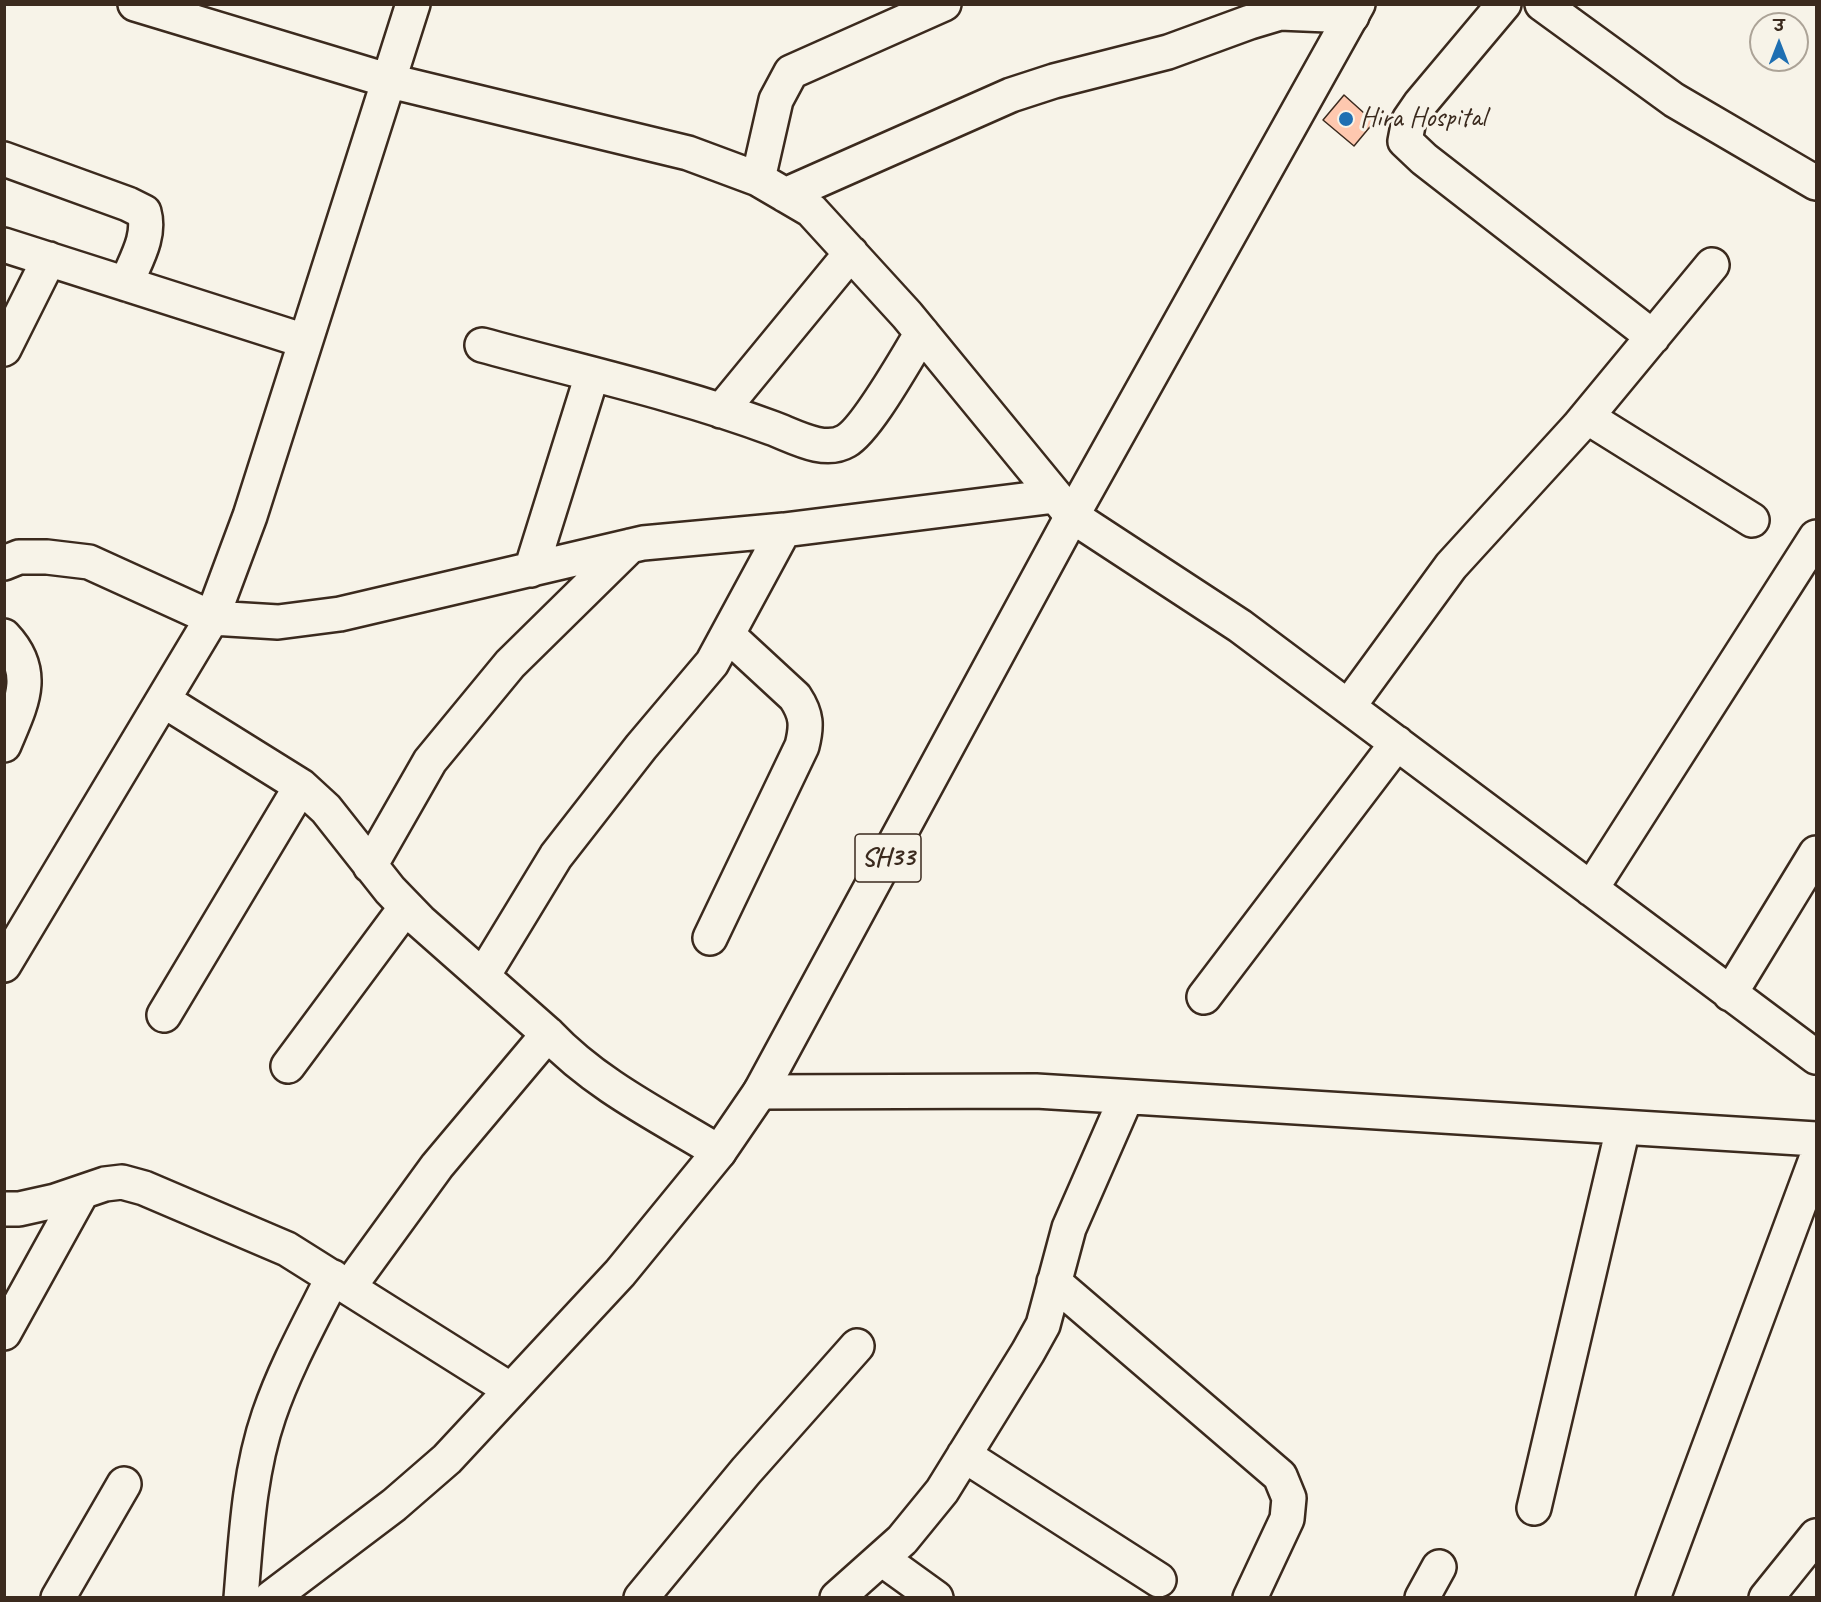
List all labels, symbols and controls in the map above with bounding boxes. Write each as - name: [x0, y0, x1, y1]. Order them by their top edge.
- north arrow: [1749, 12, 1809, 72]
- text: उ: [1774, 16, 1784, 36]
- place label: Hira Hospital: [1360, 102, 1486, 136]
- marker: Hira Hospital: [1337, 110, 1355, 128]
- road number: SH33: [855, 834, 921, 882]

